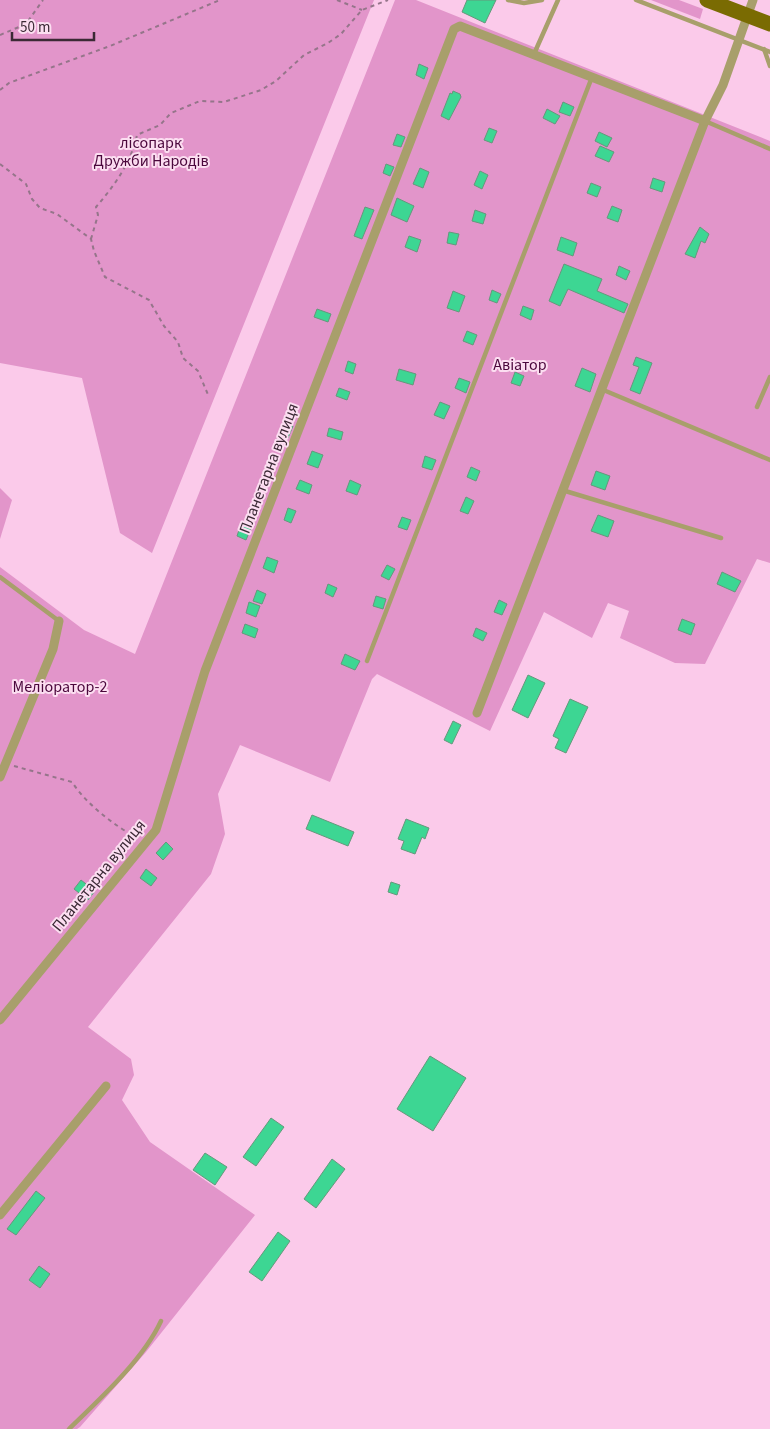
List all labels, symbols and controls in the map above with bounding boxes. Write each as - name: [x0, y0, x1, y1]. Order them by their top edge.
- scale bar: [12, 10, 95, 42]
- text: 50 m: [20, 17, 50, 38]
- park label: лісопарк Дружби Народів: [93, 132, 209, 172]
- park label: Авіатор: [493, 354, 547, 376]
- street label: Планетарна вулиця: [234, 400, 304, 537]
- park label: Меліоратор-2: [13, 676, 107, 698]
- street label: Планетарна вулиця: [47, 815, 151, 936]

